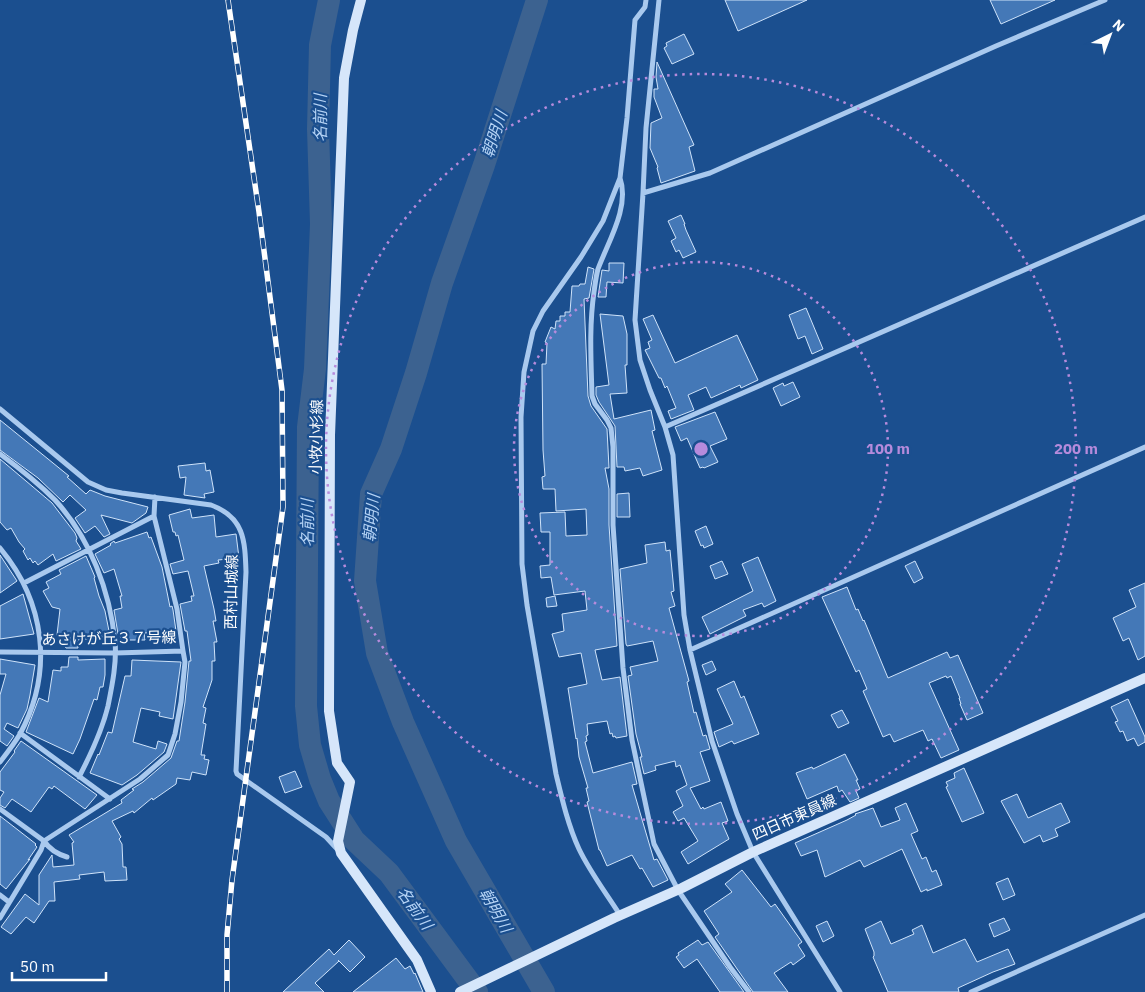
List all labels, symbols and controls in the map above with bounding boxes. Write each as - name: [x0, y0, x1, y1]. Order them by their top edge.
- north arrow: [1085, 10, 1135, 60]
- text: N: [1109, 15, 1128, 35]
- water label: 名前川: [310, 92, 330, 142]
- water label: 朝明川: [477, 106, 512, 160]
- street label: 小牧小杉線: [306, 399, 326, 475]
- text: 100 m: [866, 439, 910, 458]
- text: 200 m: [1054, 439, 1098, 458]
- centre of rings: [692, 440, 710, 458]
- water label: 朝明川: [359, 491, 384, 543]
- water label: 名前川: [297, 497, 317, 547]
- street label: 西村山城線: [221, 554, 241, 630]
- street label: あさけが丘３７号線: [41, 627, 177, 649]
- street label: 四日市東員線: [749, 790, 839, 844]
- water label: 名前川: [393, 883, 438, 935]
- water label: 朝明川: [475, 884, 518, 938]
- scale bar: [12, 950, 106, 982]
- text: 50 m: [20, 957, 55, 976]

